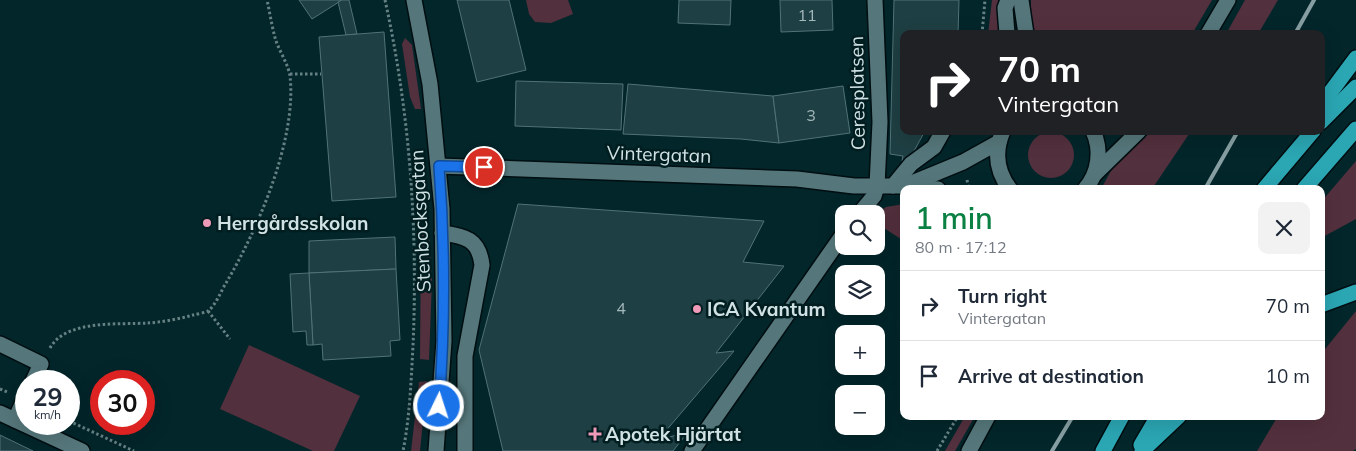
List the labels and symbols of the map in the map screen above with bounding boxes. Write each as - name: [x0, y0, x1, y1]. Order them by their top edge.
- house number: 11: [797, 5, 817, 25]
- street label: Ceresplatsen: [844, 36, 870, 150]
- house number: 3: [806, 105, 816, 125]
- street label: Vintergatan: [606, 140, 712, 168]
- pin: [463, 146, 505, 188]
- street label: Stenbocksgatan: [404, 149, 436, 293]
- place label: Herrgårdsskolan: [217, 211, 368, 235]
- marker: Herrgårdsskolan: [201, 217, 213, 229]
- place label: ICA Kvantum: [707, 297, 826, 321]
- house number: 4: [616, 298, 626, 318]
- marker: ICA Kvantum: [691, 303, 703, 315]
- speed limit sign: 30: [90, 370, 155, 435]
- position arrow: [412, 379, 464, 431]
- place label: Apotek Hjärtat: [605, 422, 741, 446]
- marker: Apotek Hjärtat: [589, 428, 601, 440]

